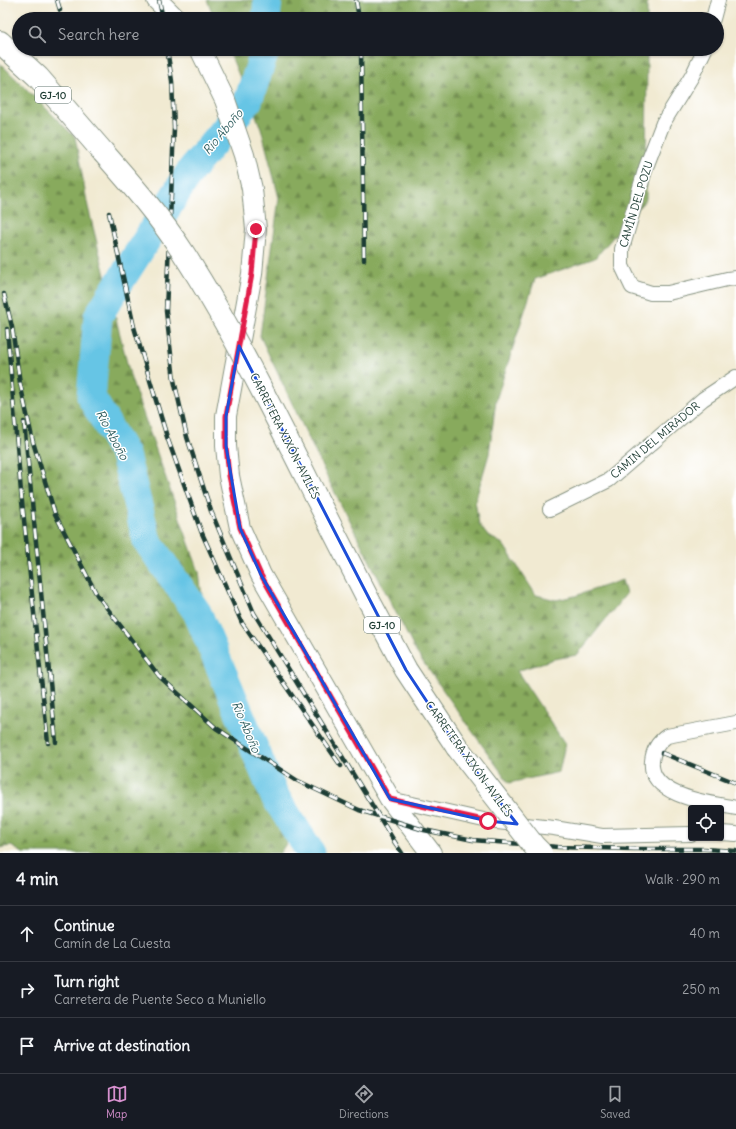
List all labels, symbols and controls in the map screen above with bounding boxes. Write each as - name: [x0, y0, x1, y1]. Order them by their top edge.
- search box: [12, 12, 724, 56]
- icon: search: [26, 23, 48, 45]
- text: Search here: [58, 25, 139, 44]
- road number: GJ-10: [35, 87, 71, 103]
- water label: Rio Aboño: [199, 105, 247, 157]
- street label: CAMÍN DEL POZU: [615, 159, 656, 249]
- route end: [247, 220, 265, 238]
- street label: CARRETERA XIXÓN-AVILÉS: [247, 370, 324, 501]
- street label: CAMIN DEL MIRADOR: [608, 399, 702, 481]
- water label: Rio Aboño: [93, 407, 132, 464]
- road number: GJ-10: [364, 617, 400, 633]
- street label: CARRETERA XIXÓN-AVILÉS: [422, 698, 517, 820]
- water label: Rio Aboño: [229, 699, 265, 756]
- map controls: [688, 805, 724, 841]
- button: locate: [688, 805, 724, 841]
- route start: [479, 812, 497, 830]
- text: 4 min: [16, 868, 58, 890]
- text: Walk · 290 m: [645, 871, 720, 888]
- text: Continue: [54, 916, 115, 935]
- icon: ahead: [16, 923, 38, 945]
- text: 40 m: [689, 925, 720, 942]
- text: Camín de La Cuesta: [54, 935, 171, 952]
- text: Turn right: [54, 972, 119, 991]
- icon: right: [16, 979, 38, 1001]
- text: 250 m: [682, 981, 720, 998]
- text: Carretera de Puente Seco a Muniello: [54, 991, 266, 1008]
- icon: arrive: [16, 1035, 38, 1057]
- text: Arrive at destination: [54, 1036, 190, 1055]
- tab: Map: [106, 1083, 128, 1121]
- tab: Directions: [339, 1083, 389, 1121]
- tab: Saved: [600, 1083, 630, 1121]

